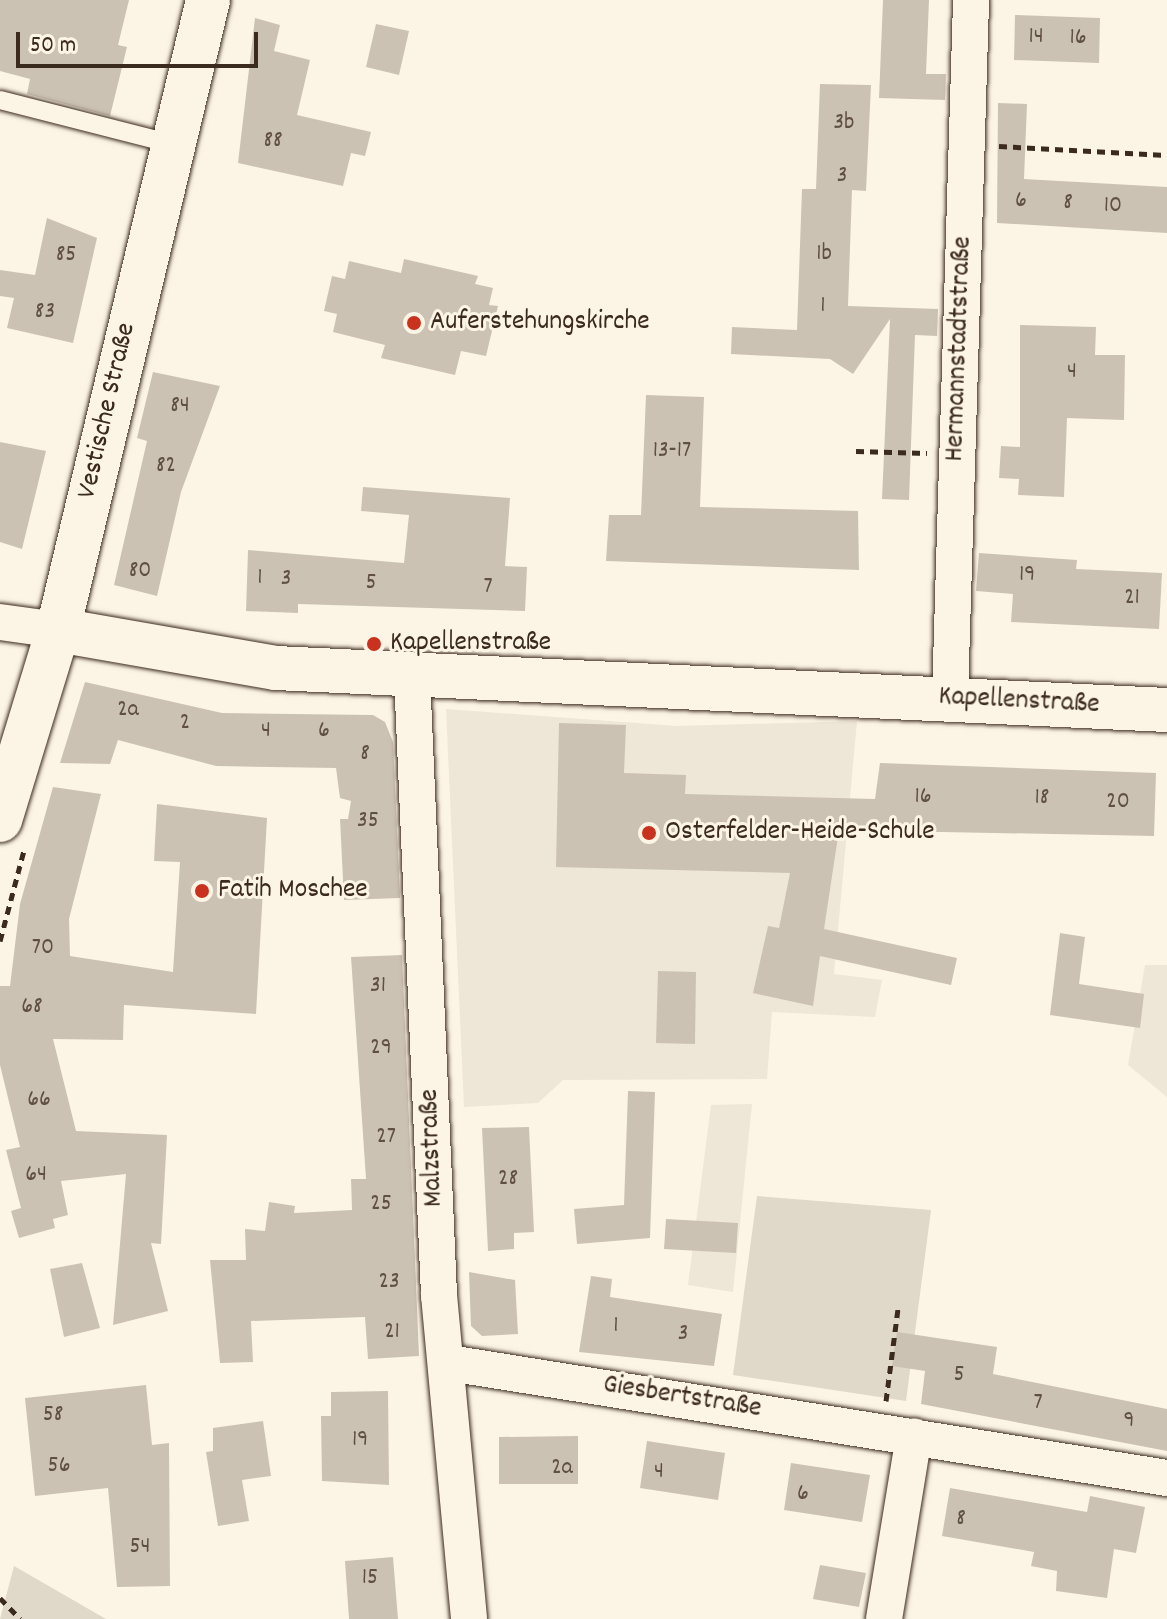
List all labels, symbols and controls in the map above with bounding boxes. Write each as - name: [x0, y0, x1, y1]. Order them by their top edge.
- scale bar: [20, 16, 262, 66]
- house number: 14: [1028, 24, 1044, 52]
- house number: 16: [1069, 25, 1087, 53]
- text: 50 m: [30, 29, 76, 63]
- house number: 3b: [833, 110, 855, 138]
- house number: 88: [263, 128, 283, 156]
- house number: 3: [837, 163, 847, 191]
- house number: 6: [1015, 188, 1027, 216]
- house number: 8: [1063, 190, 1073, 218]
- house number: 10: [1104, 193, 1122, 221]
- street label: Hermannstadtstraße: [939, 236, 981, 462]
- house number: 1b: [816, 241, 832, 269]
- house number: 85: [56, 242, 76, 270]
- house number: 1: [820, 293, 826, 321]
- house number: 83: [35, 299, 55, 327]
- place label: Auferstehungskirche: [430, 306, 650, 340]
- marker: Auferstehungskirche: [405, 314, 423, 332]
- street label: Vestische Straße: [71, 320, 145, 502]
- house number: 4: [1067, 359, 1077, 387]
- house number: 84: [170, 393, 190, 421]
- house number: 13-17: [653, 438, 691, 466]
- house number: 82: [156, 453, 176, 481]
- house number: 80: [129, 558, 151, 586]
- house number: 19: [1019, 562, 1035, 590]
- house number: 1: [257, 565, 263, 593]
- house number: 3: [281, 566, 291, 594]
- house number: 5: [365, 570, 377, 598]
- house number: 7: [483, 574, 493, 602]
- house number: 21: [1124, 585, 1140, 613]
- place label: Kapellenstraße: [390, 627, 551, 661]
- marker: Kapellenstraße: [365, 635, 383, 653]
- street label: Kapellenstraße: [938, 681, 1100, 723]
- house number: 2a: [117, 697, 139, 725]
- house number: 2: [180, 710, 190, 738]
- house number: 4: [261, 718, 271, 746]
- house number: 6: [318, 718, 330, 746]
- house number: 8: [360, 741, 370, 769]
- house number: 16: [914, 784, 932, 812]
- house number: 18: [1035, 785, 1049, 813]
- house number: 20: [1106, 789, 1130, 817]
- house number: 35: [357, 808, 379, 836]
- place label: Osterfelder-Heide-Schule: [665, 816, 934, 850]
- marker: Osterfelder-Heide-Schule: [640, 824, 658, 842]
- place label: Fatih Moschee: [218, 874, 368, 908]
- marker: Fatih Moschee: [193, 882, 211, 900]
- house number: 70: [32, 935, 54, 963]
- house number: 31: [370, 973, 386, 1001]
- house number: 68: [21, 994, 43, 1022]
- house number: 29: [370, 1035, 392, 1063]
- house number: 66: [27, 1087, 51, 1115]
- street label: Malzstraße: [414, 1088, 452, 1208]
- house number: 27: [376, 1124, 396, 1152]
- house number: 64: [25, 1162, 47, 1190]
- house number: 28: [498, 1166, 518, 1194]
- house number: 25: [370, 1191, 392, 1219]
- house number: 23: [378, 1269, 400, 1297]
- house number: 1: [613, 1313, 619, 1341]
- house number: 21: [384, 1319, 400, 1347]
- house number: 3: [678, 1321, 688, 1349]
- house number: 5: [953, 1362, 965, 1390]
- street label: Giesbertstraße: [600, 1369, 764, 1427]
- house number: 7: [1033, 1390, 1043, 1418]
- house number: 58: [43, 1402, 63, 1430]
- house number: 9: [1124, 1408, 1134, 1436]
- house number: 19: [352, 1427, 368, 1455]
- house number: 56: [48, 1453, 70, 1481]
- house number: 2a: [551, 1455, 573, 1483]
- house number: 4: [654, 1459, 664, 1487]
- house number: 6: [797, 1481, 809, 1509]
- house number: 8: [956, 1506, 966, 1534]
- house number: 54: [129, 1534, 151, 1562]
- house number: 15: [362, 1565, 378, 1593]

